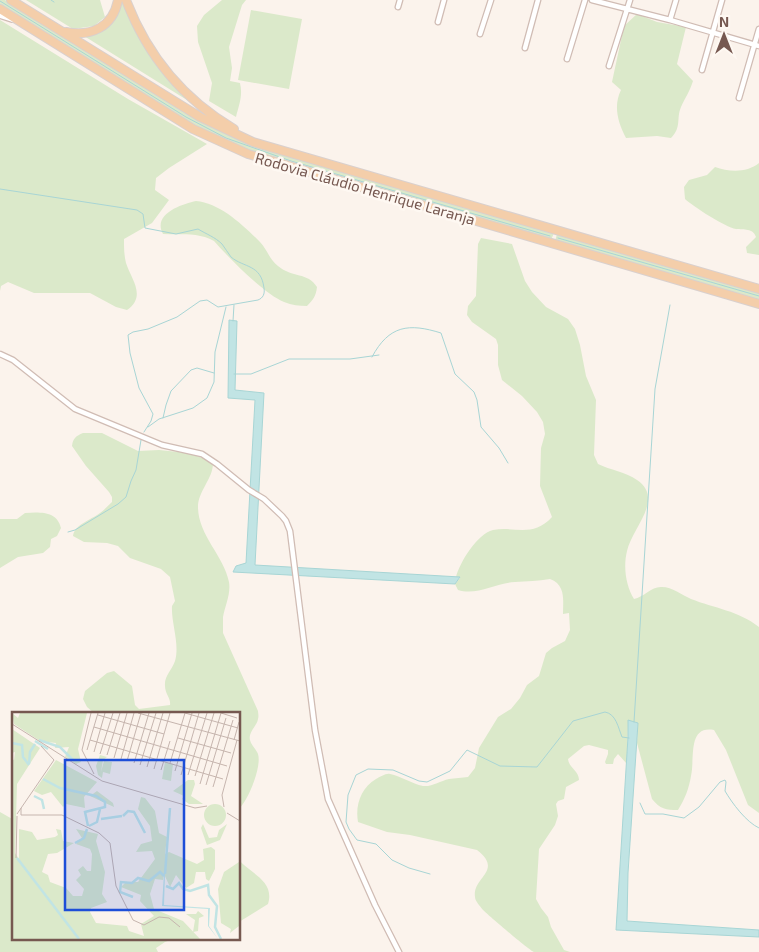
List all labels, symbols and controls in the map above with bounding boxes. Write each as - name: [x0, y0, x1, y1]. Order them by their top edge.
- north arrow: [699, 10, 749, 60]
- text: N: [719, 13, 729, 30]
- street label: Rodovia Cláudio Henrique Laranja: [253, 148, 477, 229]
- inset map: [12, 712, 240, 940]

